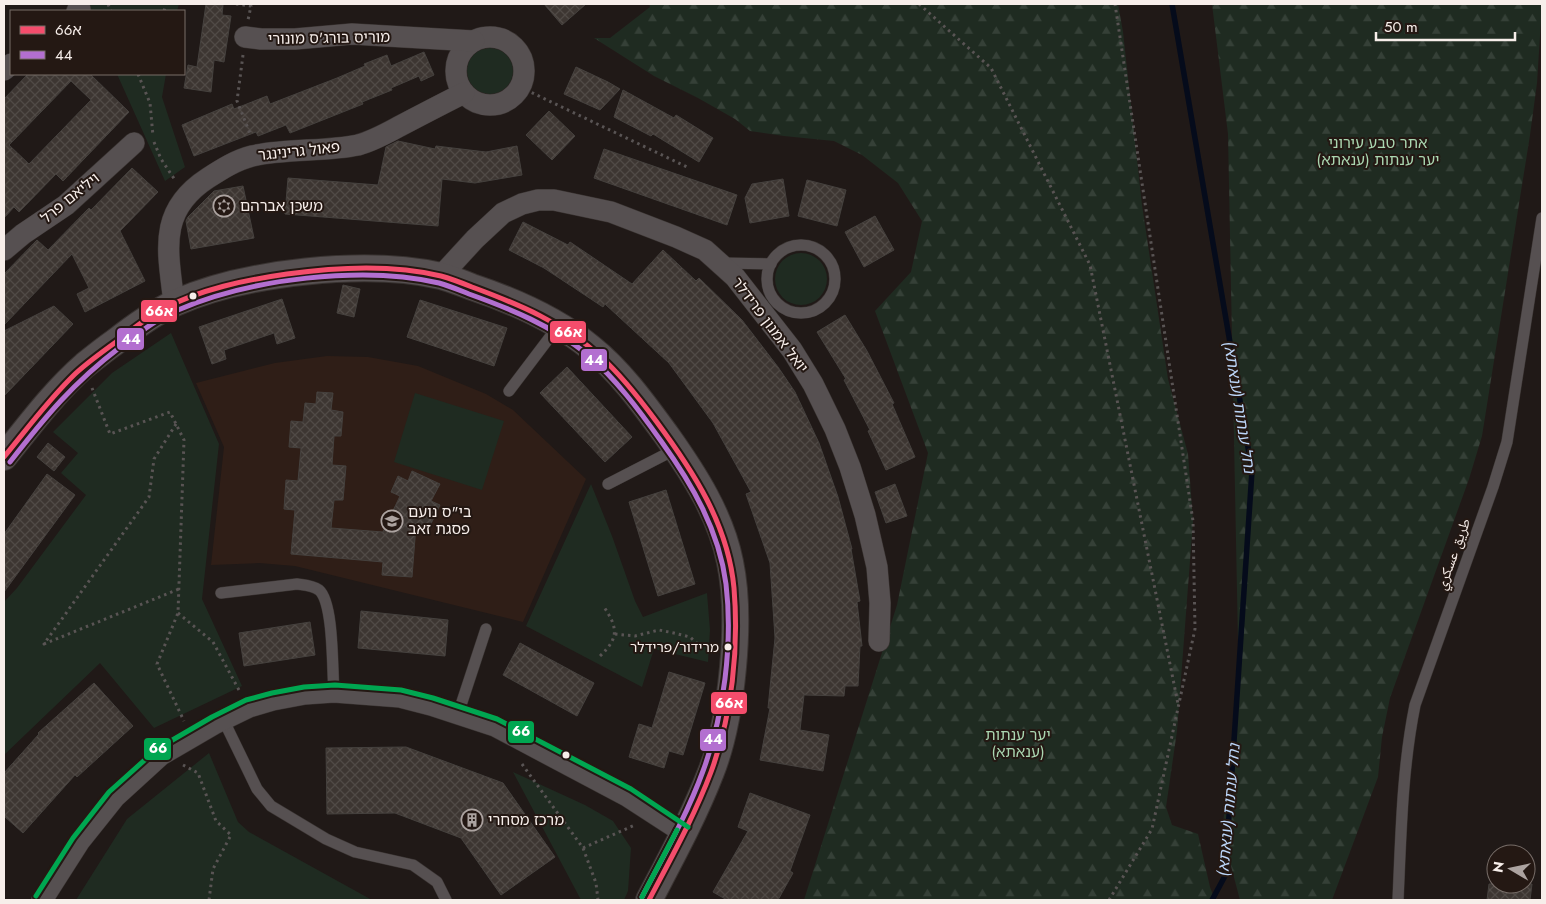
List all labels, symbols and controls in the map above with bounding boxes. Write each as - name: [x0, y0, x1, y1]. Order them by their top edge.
- legend: [10, 10, 185, 75]
- scale bar: [1376, 10, 1515, 42]
- text: 50 m: [1384, 16, 1418, 38]
- text: 66א: [55, 19, 82, 41]
- street label: מוריס בורג'ס מונורי: [268, 26, 390, 50]
- text: 44: [55, 44, 73, 66]
- park label: אתר טבע עירוני יער ענתות (ענאתא): [1317, 132, 1439, 171]
- street label: פאול גרינינגר: [257, 136, 341, 166]
- street label: ויליאם פרל: [36, 167, 104, 229]
- synagogue icon: משכן אברהם: [212, 194, 236, 218]
- place label: משכן אברהם: [240, 195, 323, 217]
- street label: יואל אמנון פרידלר: [727, 273, 813, 377]
- unlabelled marker: [188, 291, 198, 301]
- line badge: 66א: [140, 299, 178, 323]
- text: 66א: [145, 301, 174, 321]
- line badge: 66א: [549, 320, 587, 344]
- text: 66א: [554, 322, 583, 342]
- line badge: 44: [116, 327, 145, 351]
- text: 44: [121, 329, 141, 349]
- water label: נחל ענתות (ענאתא): [1218, 339, 1261, 476]
- line badge: 44: [580, 348, 608, 372]
- text: 44: [584, 350, 604, 370]
- place label: בי"ס נועם פסגת זאב: [408, 501, 472, 540]
- school or university icon: בי"ס נועם פסגת זאב: [380, 509, 404, 533]
- street label: طريق عسكري: [1430, 515, 1477, 593]
- place label: מרידור/פרידלר: [630, 637, 719, 657]
- marker: מרידור/פרידלר: [723, 642, 733, 652]
- line badge: 66א: [710, 691, 748, 715]
- text: 66א: [715, 693, 744, 713]
- line badge: 66: [507, 720, 535, 744]
- text: 66: [512, 721, 530, 741]
- park label: יער ענתות (ענאתא): [985, 724, 1051, 763]
- line badge: 44: [699, 728, 727, 752]
- text: 44: [703, 729, 723, 749]
- line badge: 66: [143, 737, 172, 761]
- text: 66: [149, 738, 167, 758]
- water label: נחל ענתות (ענאתא): [1211, 742, 1246, 877]
- unlabelled marker: [561, 750, 571, 760]
- building icon: מרכז מסחרי: [460, 808, 484, 832]
- place label: מרכז מסחרי: [488, 809, 564, 831]
- north arrow: [1486, 844, 1536, 894]
- text: N: [1487, 860, 1509, 874]

